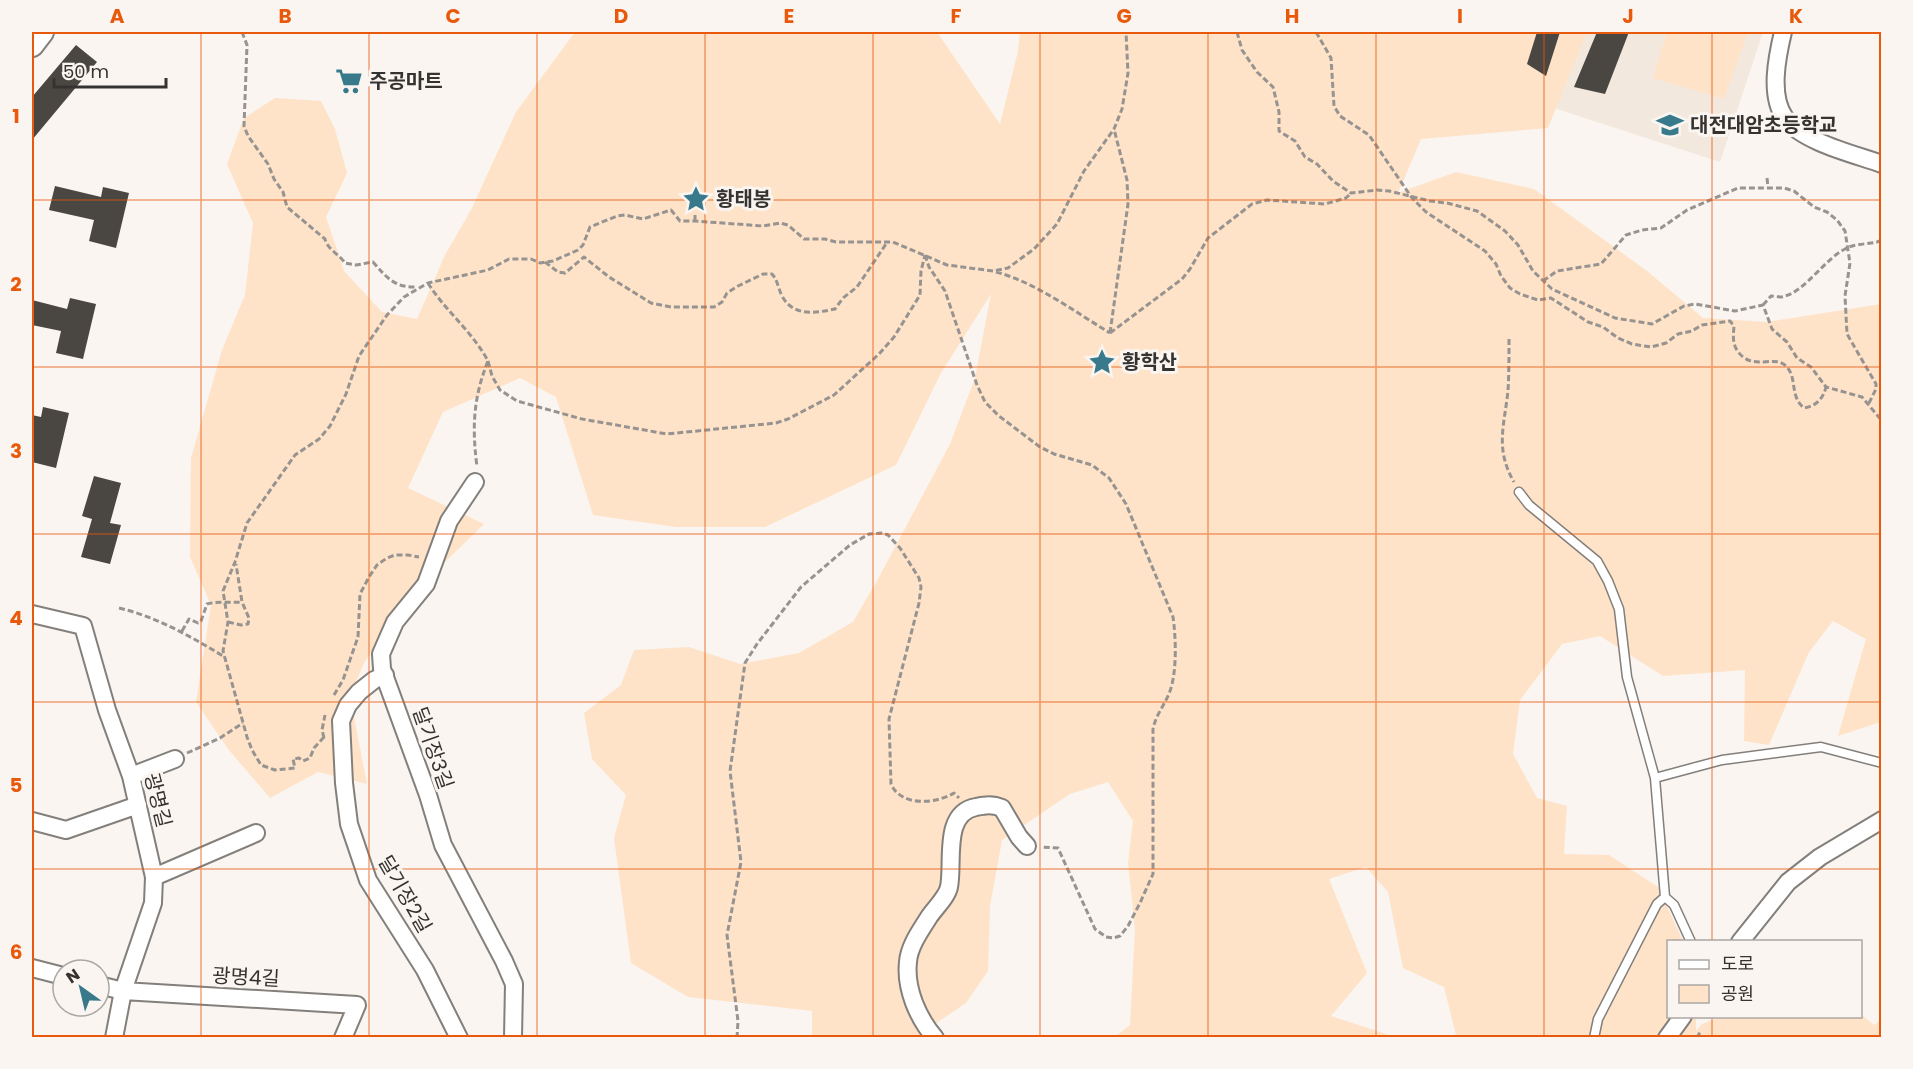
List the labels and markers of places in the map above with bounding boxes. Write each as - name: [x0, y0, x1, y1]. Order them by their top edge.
- supermarket icon: 주공마트: [334, 66, 364, 96]
- place label: 주공마트: [369, 67, 443, 95]
- school or university icon: 대전대암초등학교: [1655, 110, 1685, 140]
- place label: 대전대암초등학교: [1690, 111, 1837, 139]
- place icon: 황태봉: [681, 184, 711, 214]
- place label: 황태봉: [716, 185, 771, 213]
- place icon: 황학산: [1087, 347, 1117, 377]
- place label: 황학산: [1122, 348, 1177, 376]

